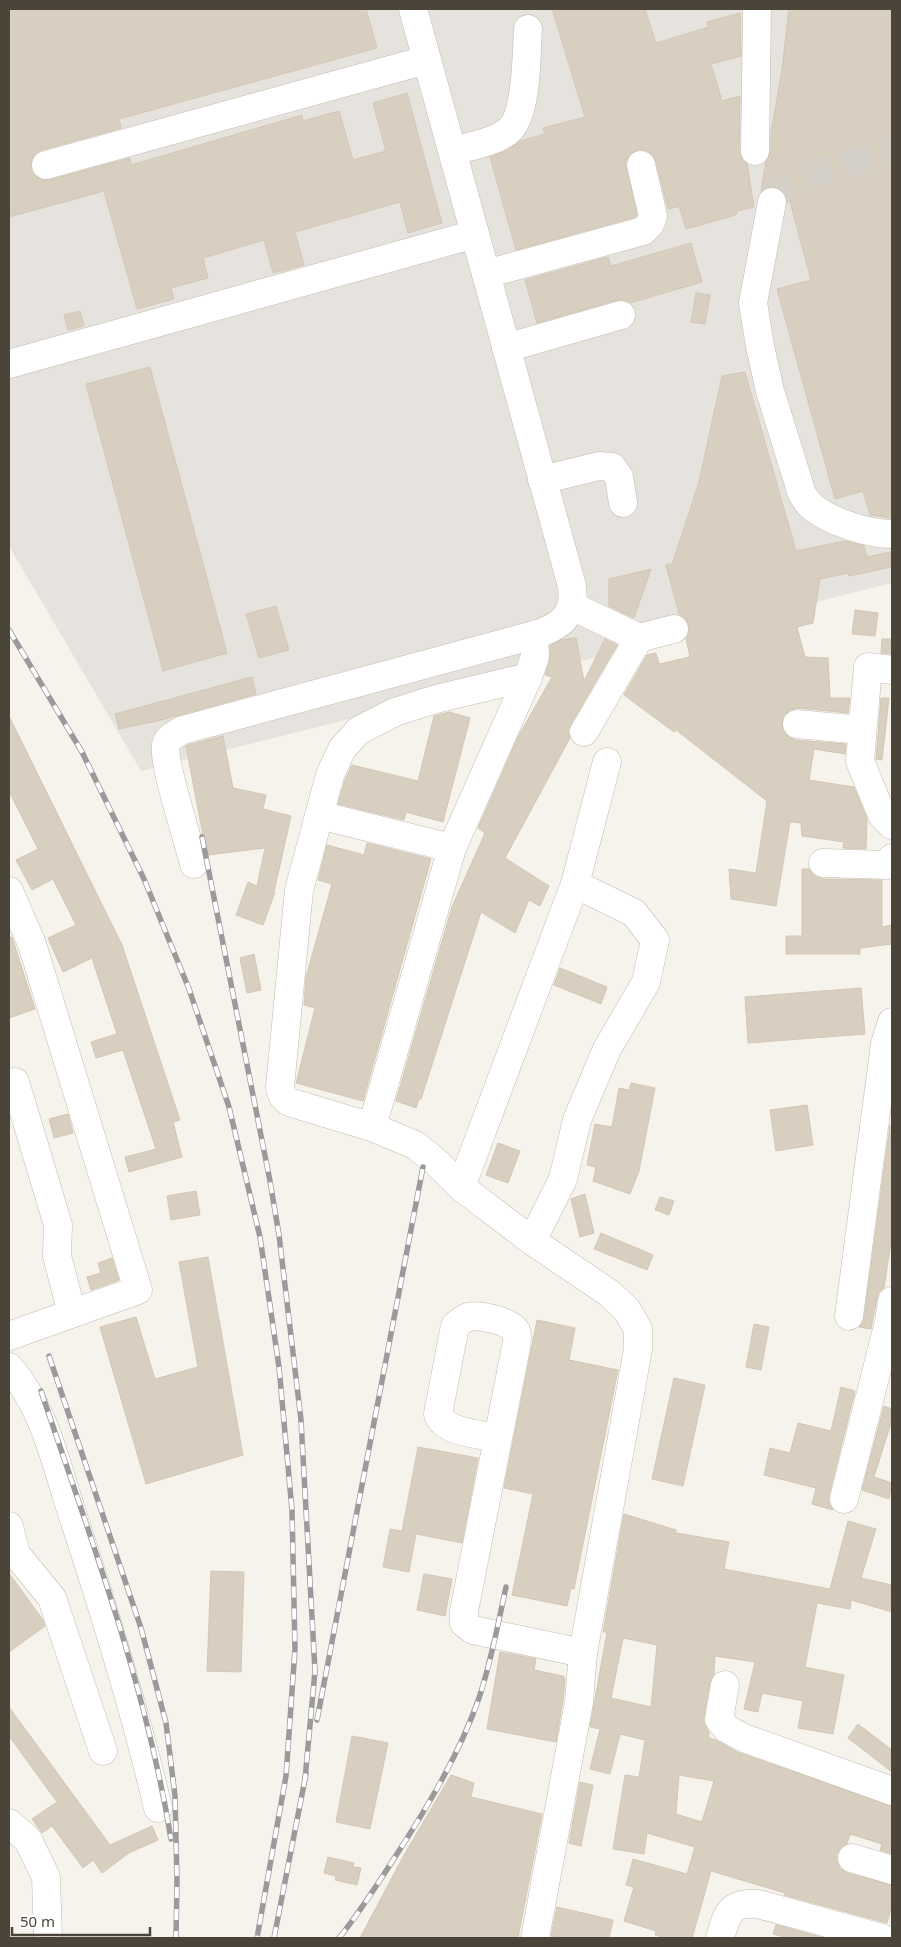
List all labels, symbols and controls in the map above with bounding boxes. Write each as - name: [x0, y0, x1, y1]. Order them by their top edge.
- scale bar: [12, 1904, 150, 1936]
- text: 50 m: [20, 1911, 55, 1931]

